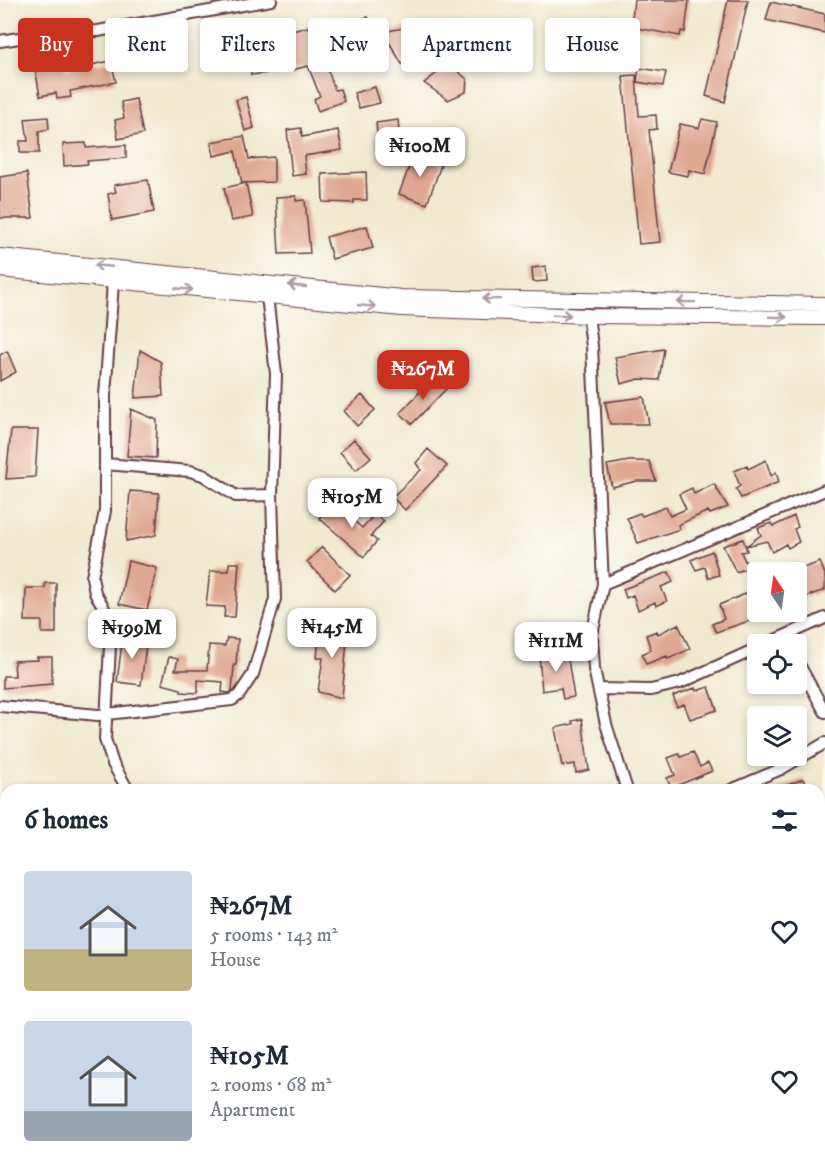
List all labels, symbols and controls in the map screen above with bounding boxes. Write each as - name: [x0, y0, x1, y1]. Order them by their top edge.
- chip: Buy: [18, 18, 93, 72]
- chip: Rent: [105, 18, 188, 72]
- chip: Filters: [200, 18, 296, 72]
- chip: New: [308, 18, 389, 72]
- chip: Apartment: [401, 18, 533, 72]
- chip: House: [545, 18, 640, 72]
- pin: ₦100M: [378, 127, 462, 178]
- text: ₦100M: [389, 134, 451, 159]
- one-way arrow: [94, 260, 114, 271]
- one-way arrow: [288, 280, 308, 291]
- one-way arrow: [173, 284, 193, 295]
- one-way arrow: [482, 293, 502, 305]
- one-way arrow: [677, 296, 697, 308]
- one-way arrow: [357, 301, 377, 312]
- one-way arrow: [552, 309, 572, 321]
- one-way arrow: [768, 311, 788, 323]
- pin: ₦267M: [381, 350, 465, 401]
- text: ₦267M: [391, 357, 455, 382]
- pin: ₦105M: [310, 478, 394, 529]
- text: ₦105M: [322, 485, 382, 510]
- north arrow: [747, 562, 807, 622]
- map controls: [747, 562, 807, 766]
- pin: ₦145M: [290, 608, 374, 659]
- pin: ₦199M: [90, 609, 174, 660]
- text: ₦145M: [301, 615, 363, 640]
- text: ₦199M: [102, 616, 162, 641]
- pin: ₦111M: [514, 622, 598, 673]
- text: ₦111M: [529, 629, 583, 654]
- button: locate: [747, 634, 807, 694]
- button: layers: [747, 706, 807, 766]
- text: 6 homes: [24, 804, 108, 837]
- icon: filters: [768, 804, 801, 837]
- text: ₦267M: [210, 890, 293, 923]
- icon: home: [72, 895, 144, 967]
- icon: heart: [768, 915, 801, 948]
- text: 5 rooms · 143 m²: [210, 923, 338, 948]
- text: House: [210, 948, 261, 973]
- text: ₦105M: [210, 1040, 289, 1073]
- icon: home: [72, 1045, 144, 1117]
- icon: heart: [768, 1065, 801, 1098]
- text: 2 rooms · 68 m²: [210, 1073, 332, 1098]
- text: Apartment: [210, 1098, 295, 1123]

